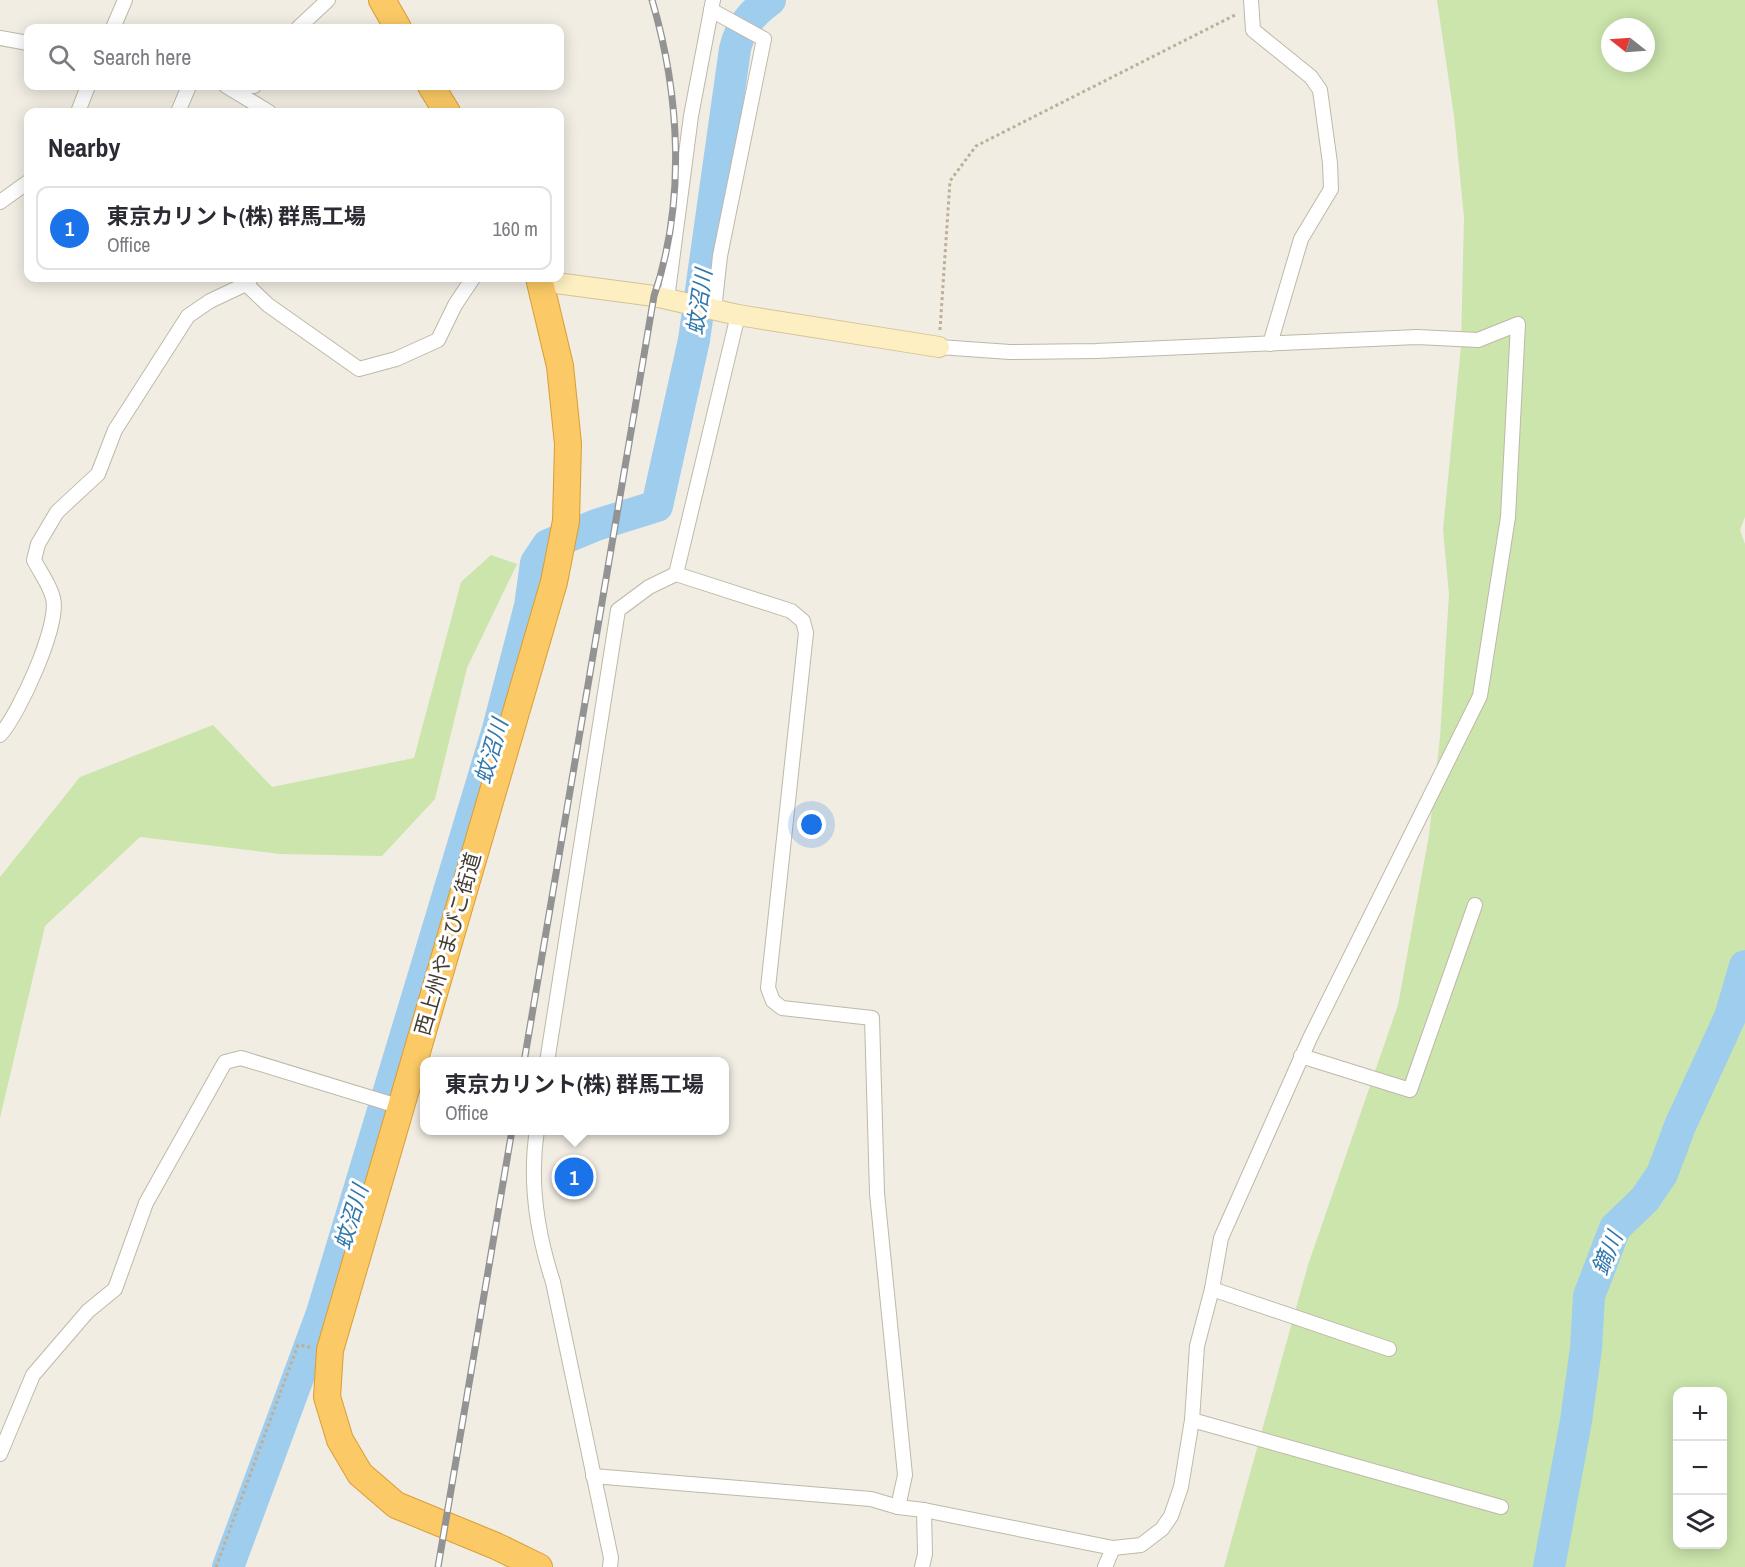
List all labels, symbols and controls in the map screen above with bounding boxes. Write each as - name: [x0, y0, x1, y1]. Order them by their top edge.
- north arrow: [1601, 18, 1655, 72]
- search box: [24, 24, 564, 90]
- icon: search: [45, 41, 78, 74]
- text: Search here: [93, 42, 191, 72]
- text: Nearby: [48, 130, 120, 165]
- text: 東京カリント(株) 群馬工場: [107, 201, 366, 231]
- text: 1: [65, 215, 74, 242]
- text: 160 m: [492, 215, 538, 242]
- text: Office: [107, 231, 150, 258]
- water label: 蚊沼川: [680, 265, 719, 337]
- water label: 蚊沼川: [467, 713, 515, 787]
- your location: [797, 810, 826, 839]
- street label: 西上州やまびこ街道: [408, 849, 488, 1039]
- popup: [420, 1057, 729, 1135]
- text: 東京カリント(株) 群馬工場: [445, 1069, 704, 1099]
- text: Office: [445, 1099, 488, 1126]
- pin: 1: [554, 1154, 594, 1200]
- water label: 蚊沼川: [327, 1179, 376, 1253]
- water label: 鏑川: [1585, 1225, 1630, 1279]
- map controls: [1673, 1387, 1727, 1549]
- button: +: [1673, 1387, 1727, 1441]
- button: −: [1673, 1441, 1727, 1495]
- button: layers: [1673, 1495, 1727, 1549]

